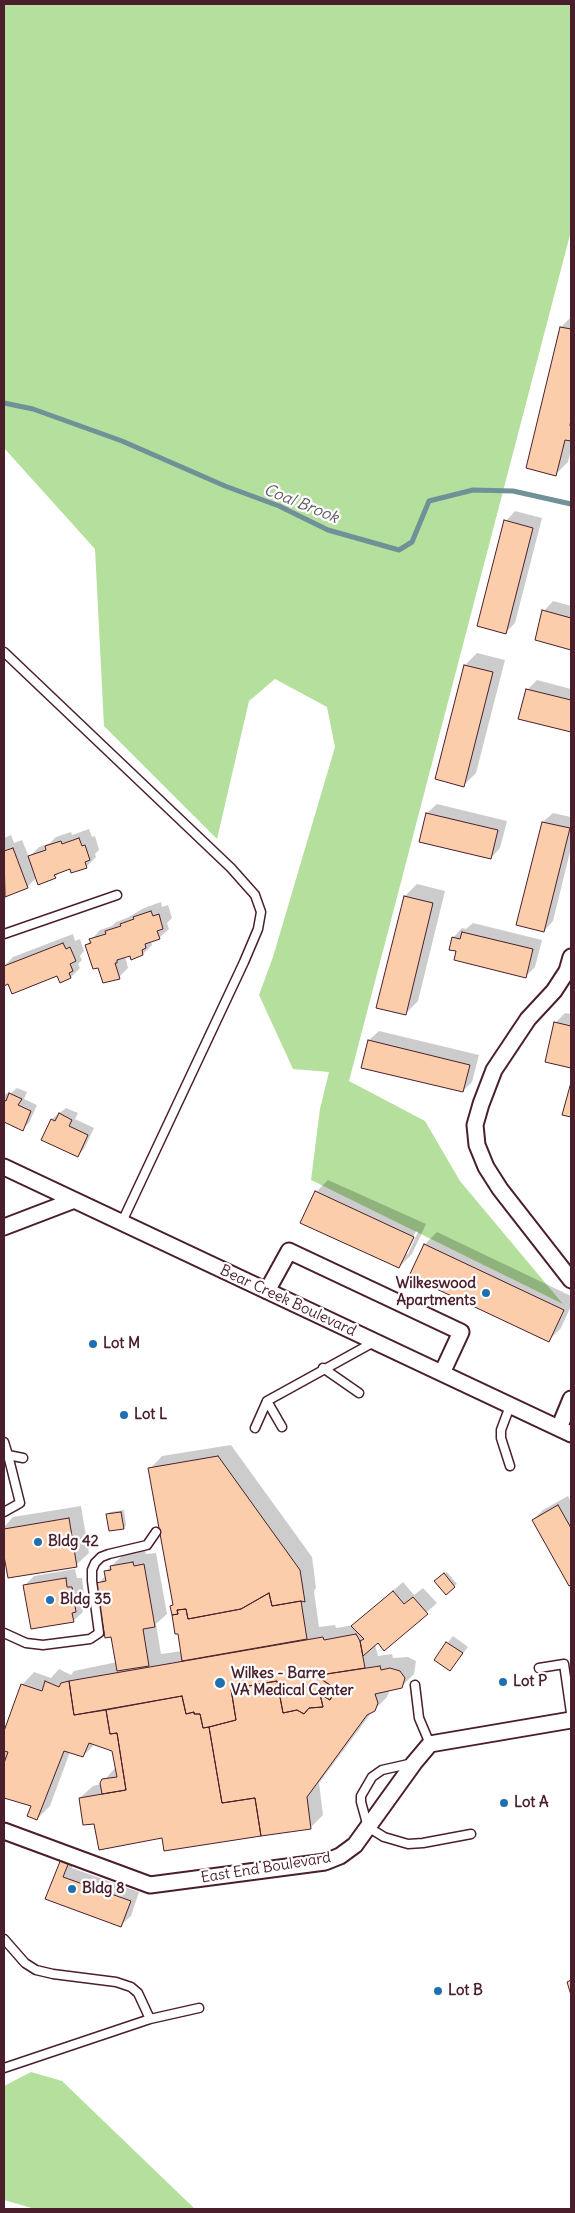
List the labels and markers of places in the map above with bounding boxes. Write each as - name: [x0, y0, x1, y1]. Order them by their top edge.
- place label: Wilkeswood Apartments: [396, 1275, 476, 1310]
- marker: Wilkeswood Apartments: [480, 1287, 492, 1299]
- place label: Lot M: [103, 1335, 140, 1353]
- marker: Lot M: [87, 1338, 99, 1350]
- place label: Lot L: [134, 1406, 167, 1424]
- marker: Lot L: [118, 1409, 130, 1421]
- place label: Bldg 42: [48, 1533, 99, 1551]
- marker: Bldg 42: [32, 1536, 44, 1548]
- place label: Bldg 35: [60, 1591, 111, 1609]
- marker: Bldg 35: [44, 1594, 56, 1606]
- place label: Wilkes - Barre VA Medical Center: [231, 1665, 354, 1700]
- place label: Lot P: [513, 1673, 547, 1691]
- marker: Wilkes - Barre VA Medical Center: [213, 1676, 227, 1690]
- marker: Lot P: [497, 1676, 509, 1688]
- place label: Lot A: [514, 1794, 549, 1812]
- marker: Lot A: [498, 1797, 510, 1809]
- place label: Bldg 8: [82, 1880, 125, 1898]
- marker: Bldg 8: [66, 1883, 78, 1895]
- place label: Lot B: [448, 1982, 483, 2000]
- marker: Lot B: [432, 1985, 444, 1997]

